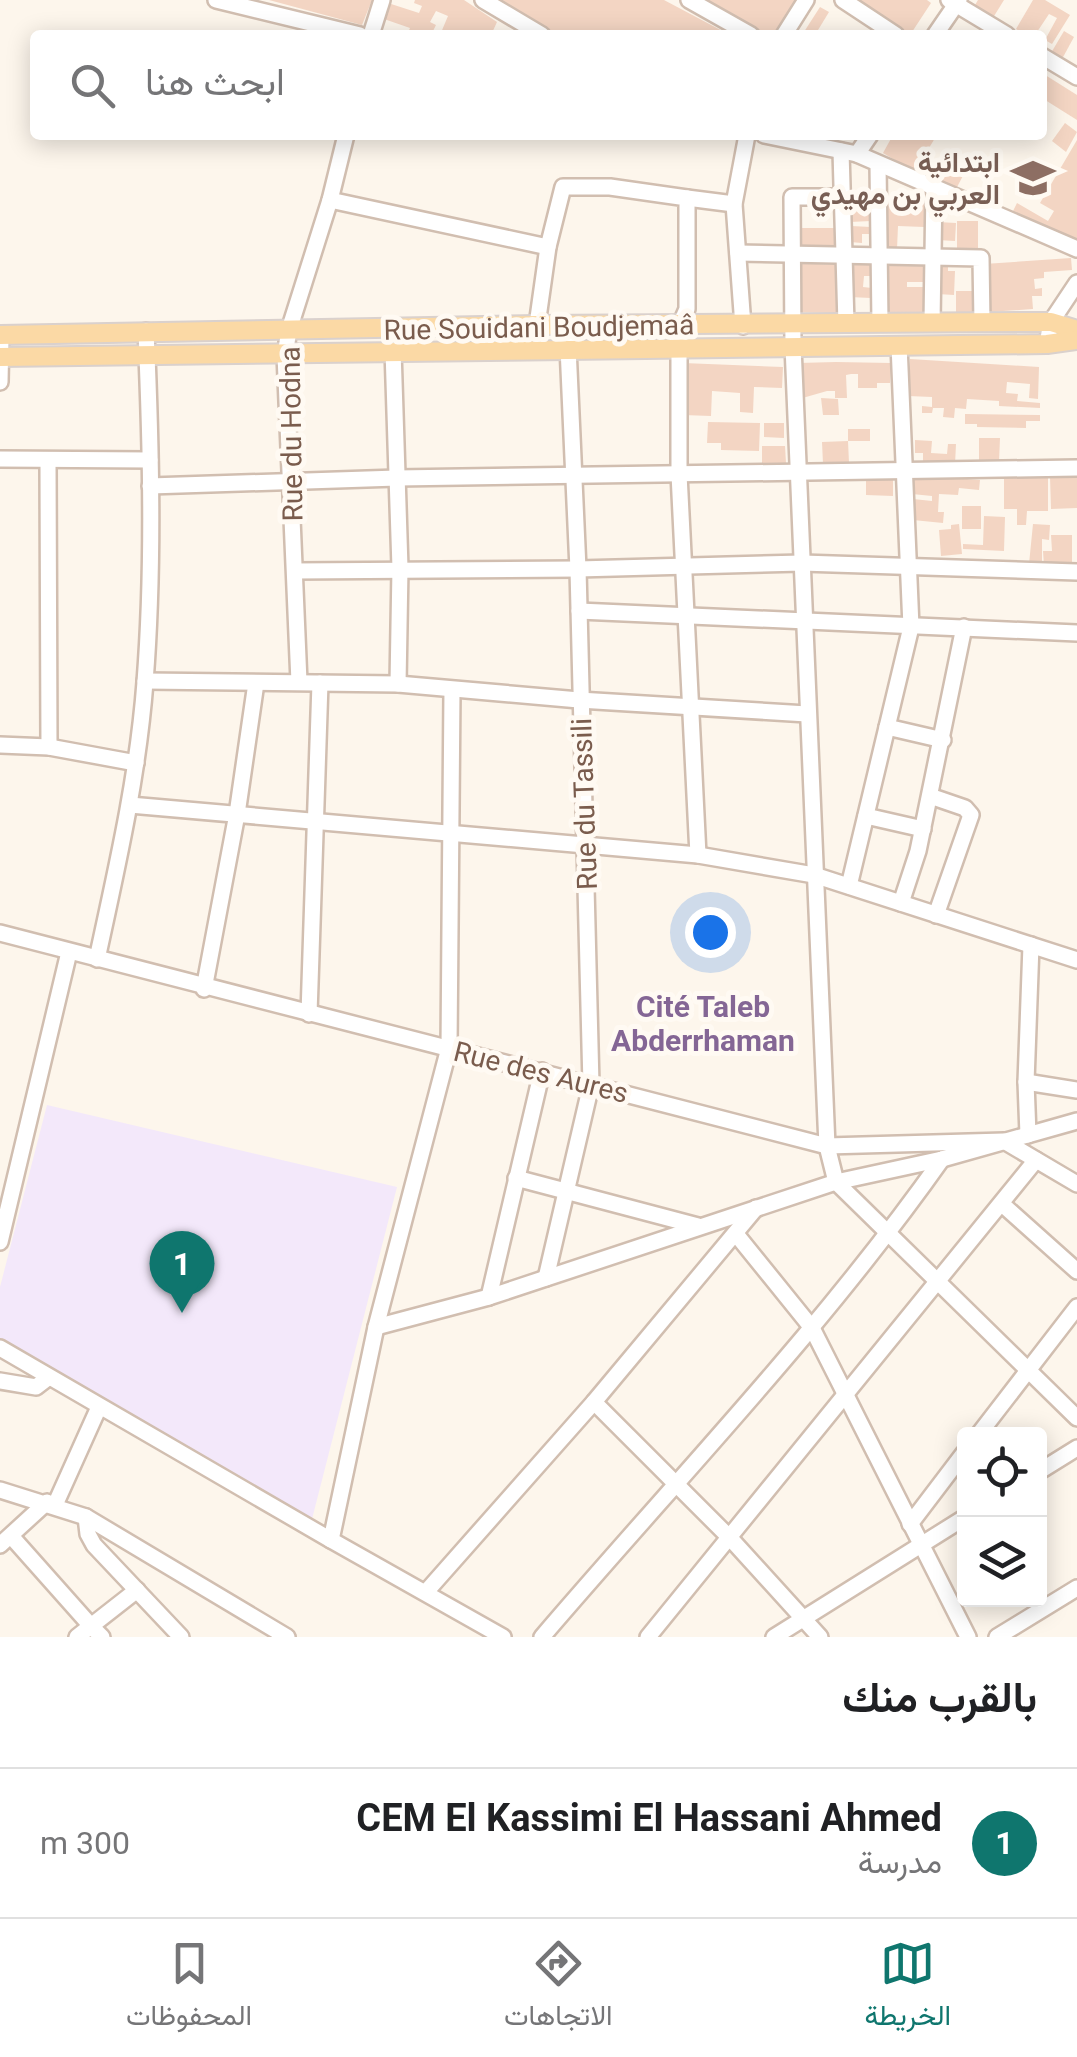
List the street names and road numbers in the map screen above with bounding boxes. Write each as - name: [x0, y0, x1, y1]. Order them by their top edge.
- street label: Rue Souidani Boudjemaâ: [383, 308, 695, 347]
- street label: Rue du Hodna: [273, 346, 310, 522]
- street label: Rue du Tassili: [565, 718, 604, 890]
- street label: Rue des Aures: [450, 1035, 632, 1110]

